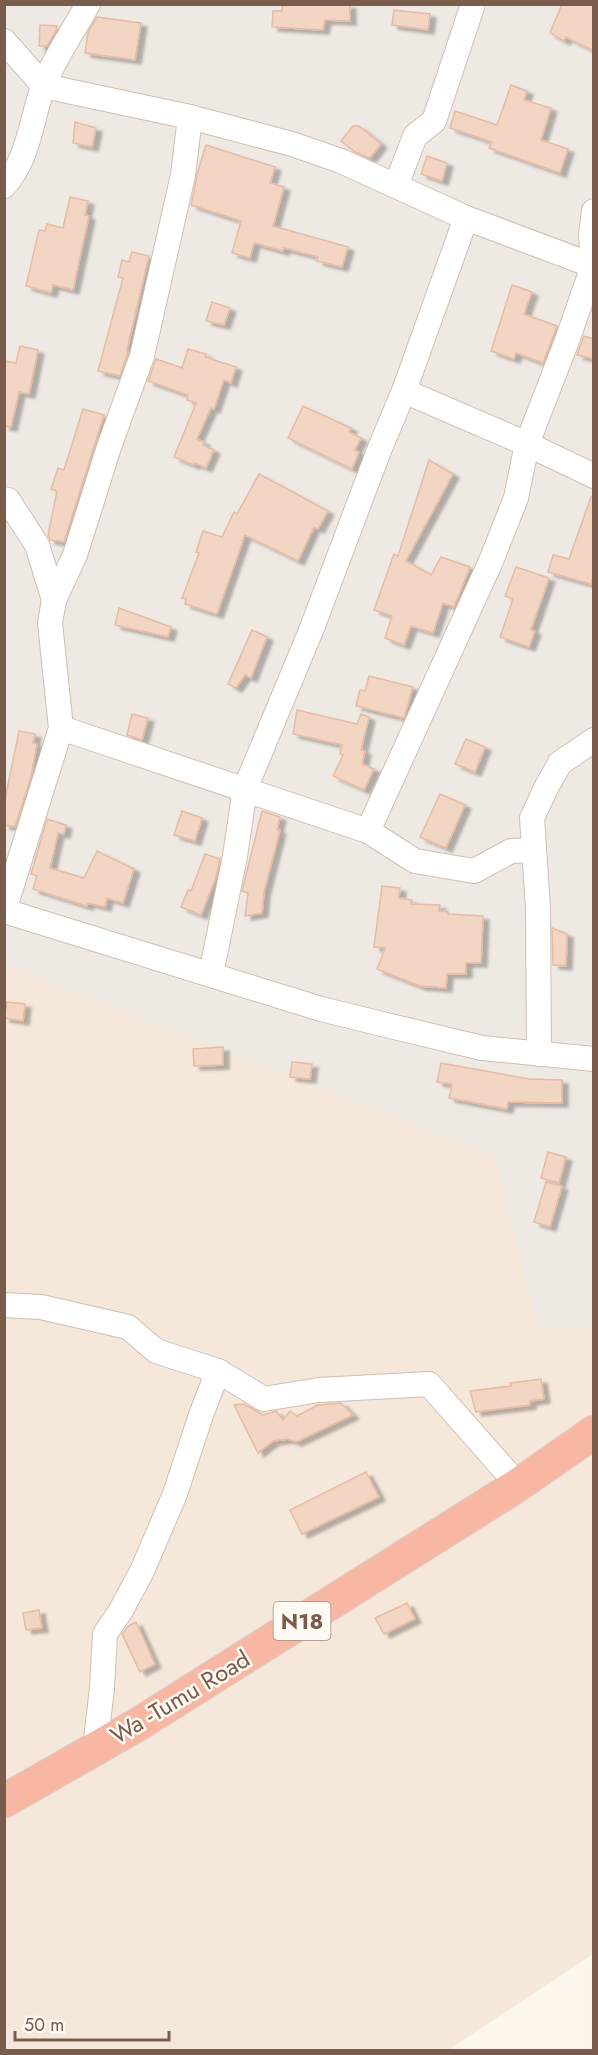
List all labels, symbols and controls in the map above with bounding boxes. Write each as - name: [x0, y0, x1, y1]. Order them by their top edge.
- road number: N18: [274, 1602, 330, 1640]
- street label: Wa -Tumu Road: [104, 1641, 256, 1753]
- scale bar: [15, 2004, 170, 2042]
- text: 50 m: [24, 2012, 64, 2038]

